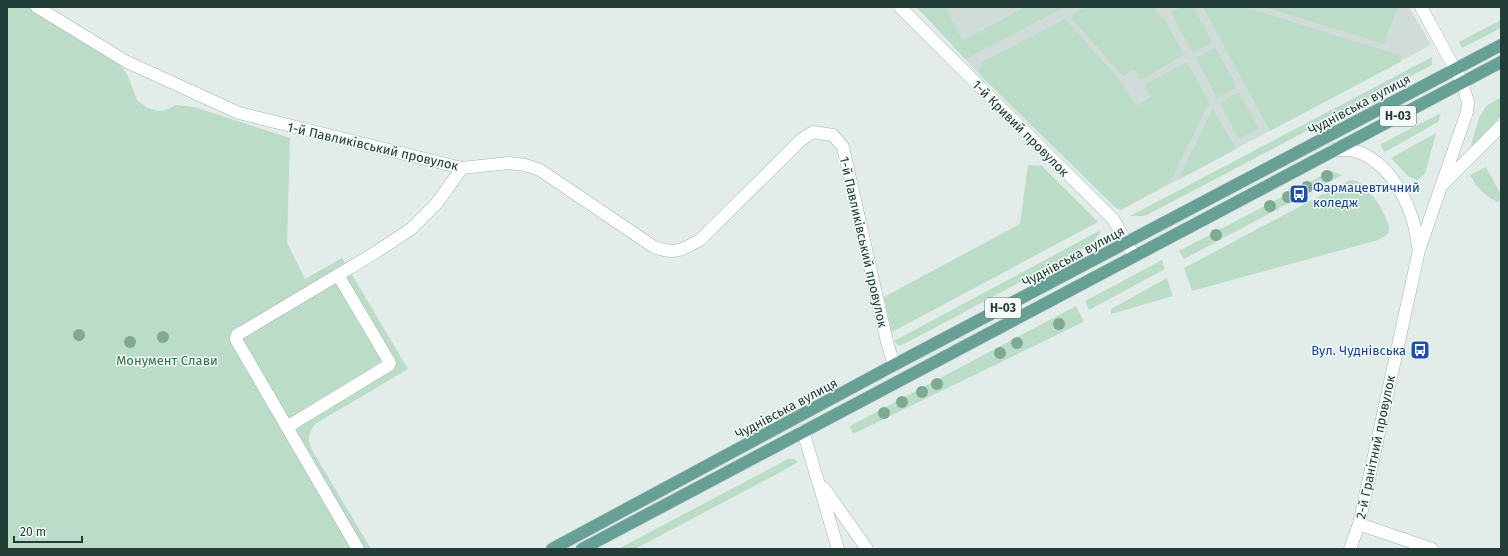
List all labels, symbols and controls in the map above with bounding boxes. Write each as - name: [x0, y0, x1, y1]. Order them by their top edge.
- street label: Чуднівська вулиця: [1306, 71, 1413, 138]
- street label: 1-й Кривий провулок: [969, 77, 1072, 180]
- road number: Н-03: [1380, 106, 1416, 126]
- street label: 1-й Павликівський провулок: [286, 119, 460, 174]
- street label: 1-й Павликівський провулок: [837, 155, 891, 329]
- place label: Фармацевтичний коледж: [1313, 180, 1420, 210]
- bus stop icon: Фармацевтичний коледж: [1288, 183, 1310, 205]
- street label: Чуднівська вулиця: [1020, 223, 1127, 290]
- road number: Н-03: [985, 298, 1021, 318]
- bus stop icon: Вул. Чуднівська: [1409, 339, 1431, 361]
- place label: Вул. Чуднівська: [1311, 343, 1406, 358]
- park label: Монумент Слави: [116, 353, 218, 368]
- street label: 2-й Гранітний провулок: [1353, 374, 1398, 520]
- street label: Чуднівська вулиця: [733, 375, 840, 442]
- scale bar: [14, 518, 82, 544]
- text: 20 m: [20, 525, 46, 539]

